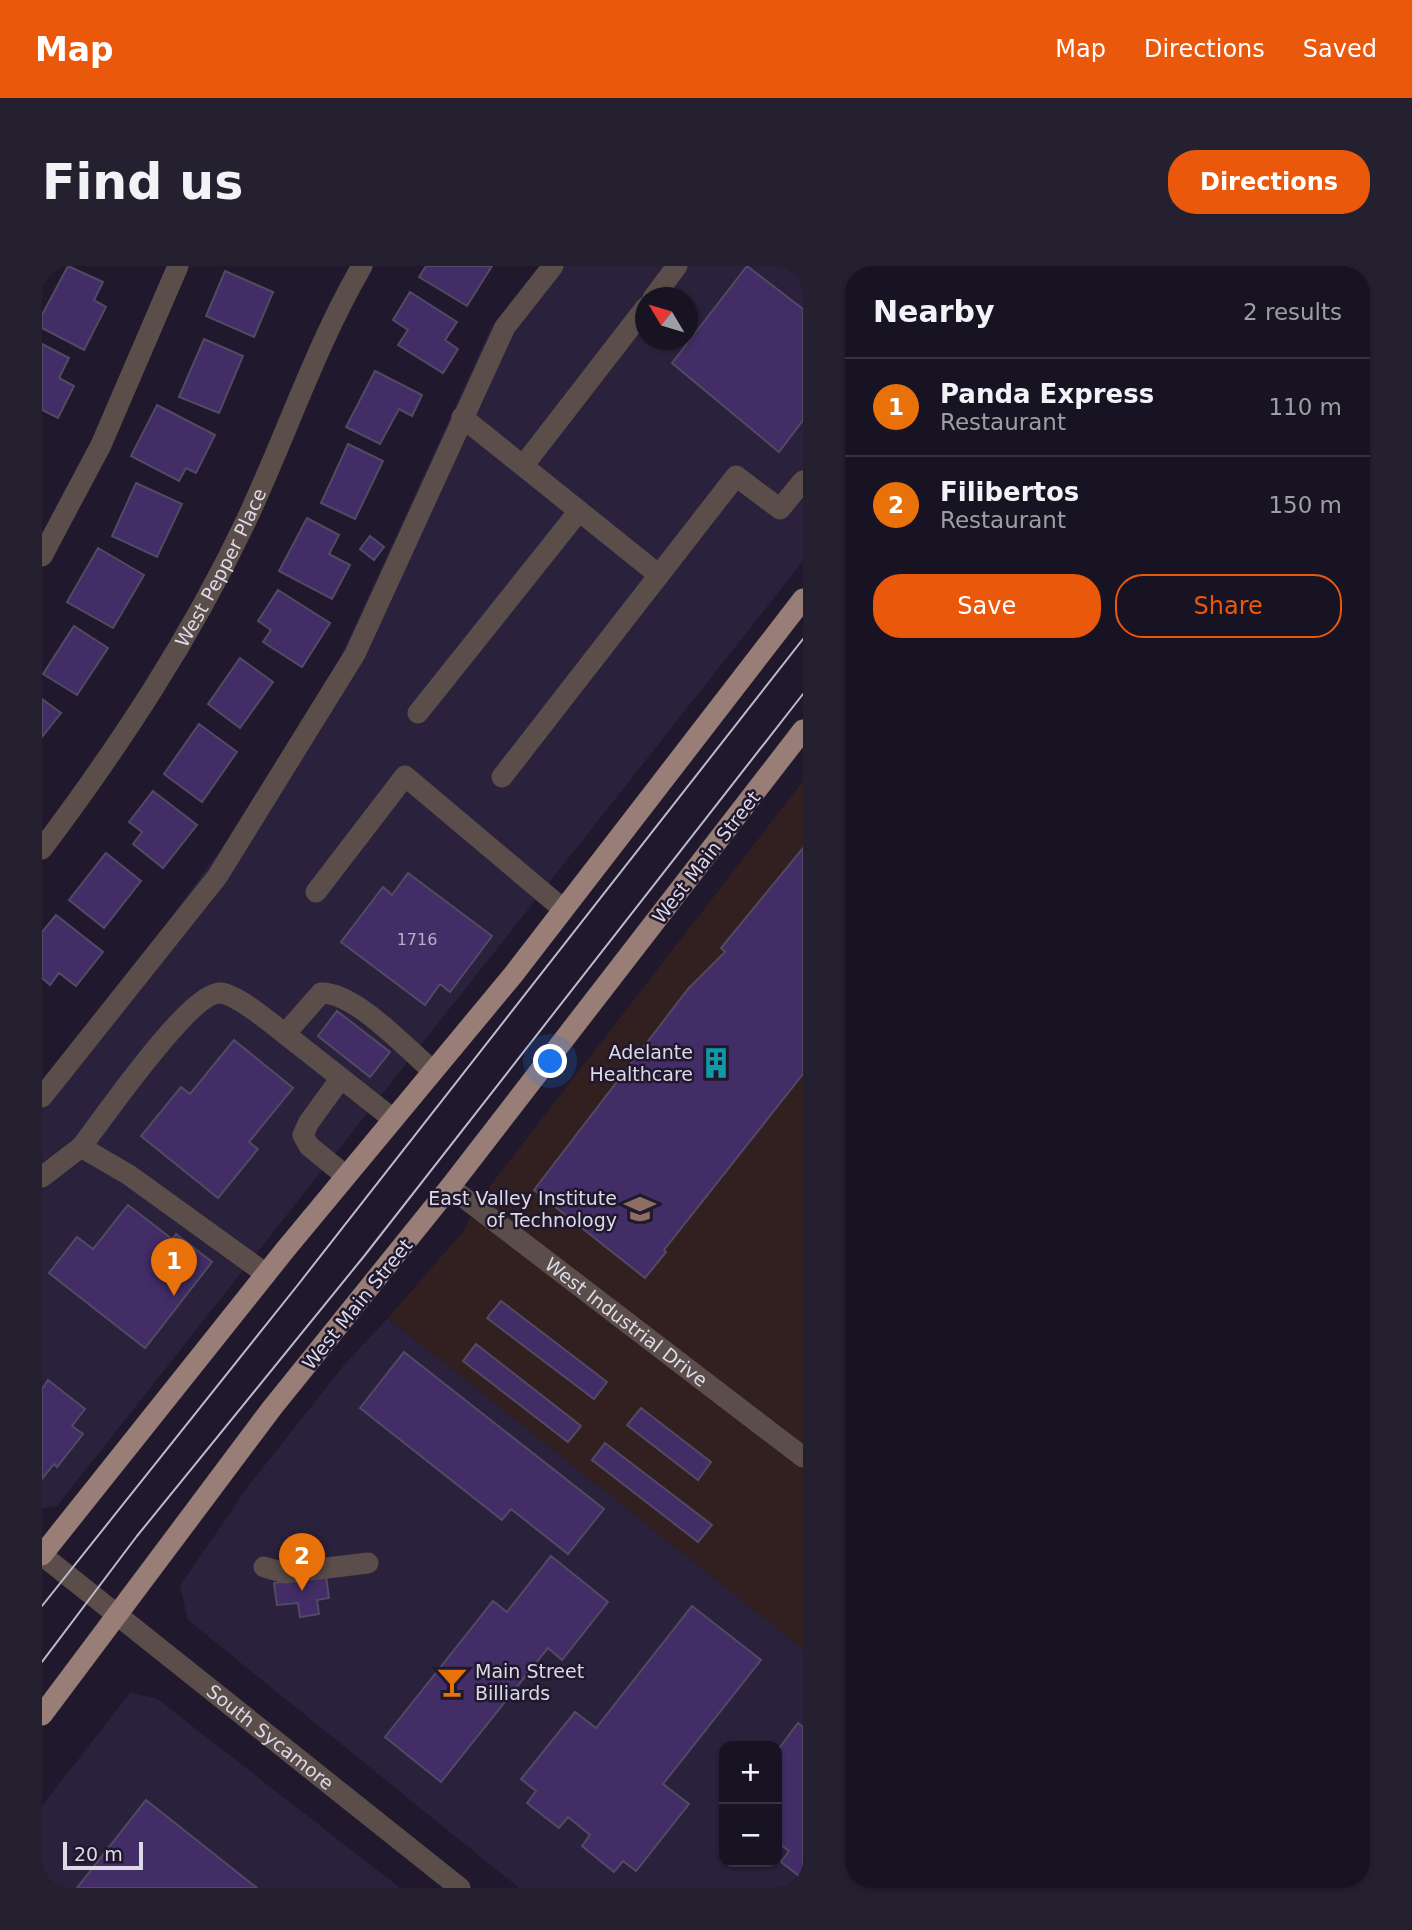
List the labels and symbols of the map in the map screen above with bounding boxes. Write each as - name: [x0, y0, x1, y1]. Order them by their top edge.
- north arrow: [635, 287, 698, 350]
- street label: West Pepper Place: [170, 485, 270, 651]
- street label: West Main Street: [647, 786, 765, 928]
- house number: 1716: [397, 930, 437, 949]
- place label: Adelante Healthcare: [589, 1041, 693, 1085]
- your location: [533, 1044, 567, 1078]
- building icon: Adelante Healthcare: [699, 1046, 733, 1080]
- place label: East Valley Institute of Technology: [428, 1187, 617, 1231]
- school or university icon: East Valley Institute of Technology: [623, 1192, 657, 1226]
- street label: West Main Street: [298, 1234, 416, 1374]
- pin: 1: [151, 1238, 197, 1296]
- street label: West Industrial Drive: [541, 1253, 712, 1391]
- pin: 2: [279, 1533, 325, 1591]
- place label: Main Street Billiards: [475, 1660, 584, 1704]
- bar icon: Main Street Billiards: [435, 1665, 469, 1699]
- street label: South Sycamore: [203, 1680, 338, 1794]
- scale bar: [63, 1839, 144, 1871]

